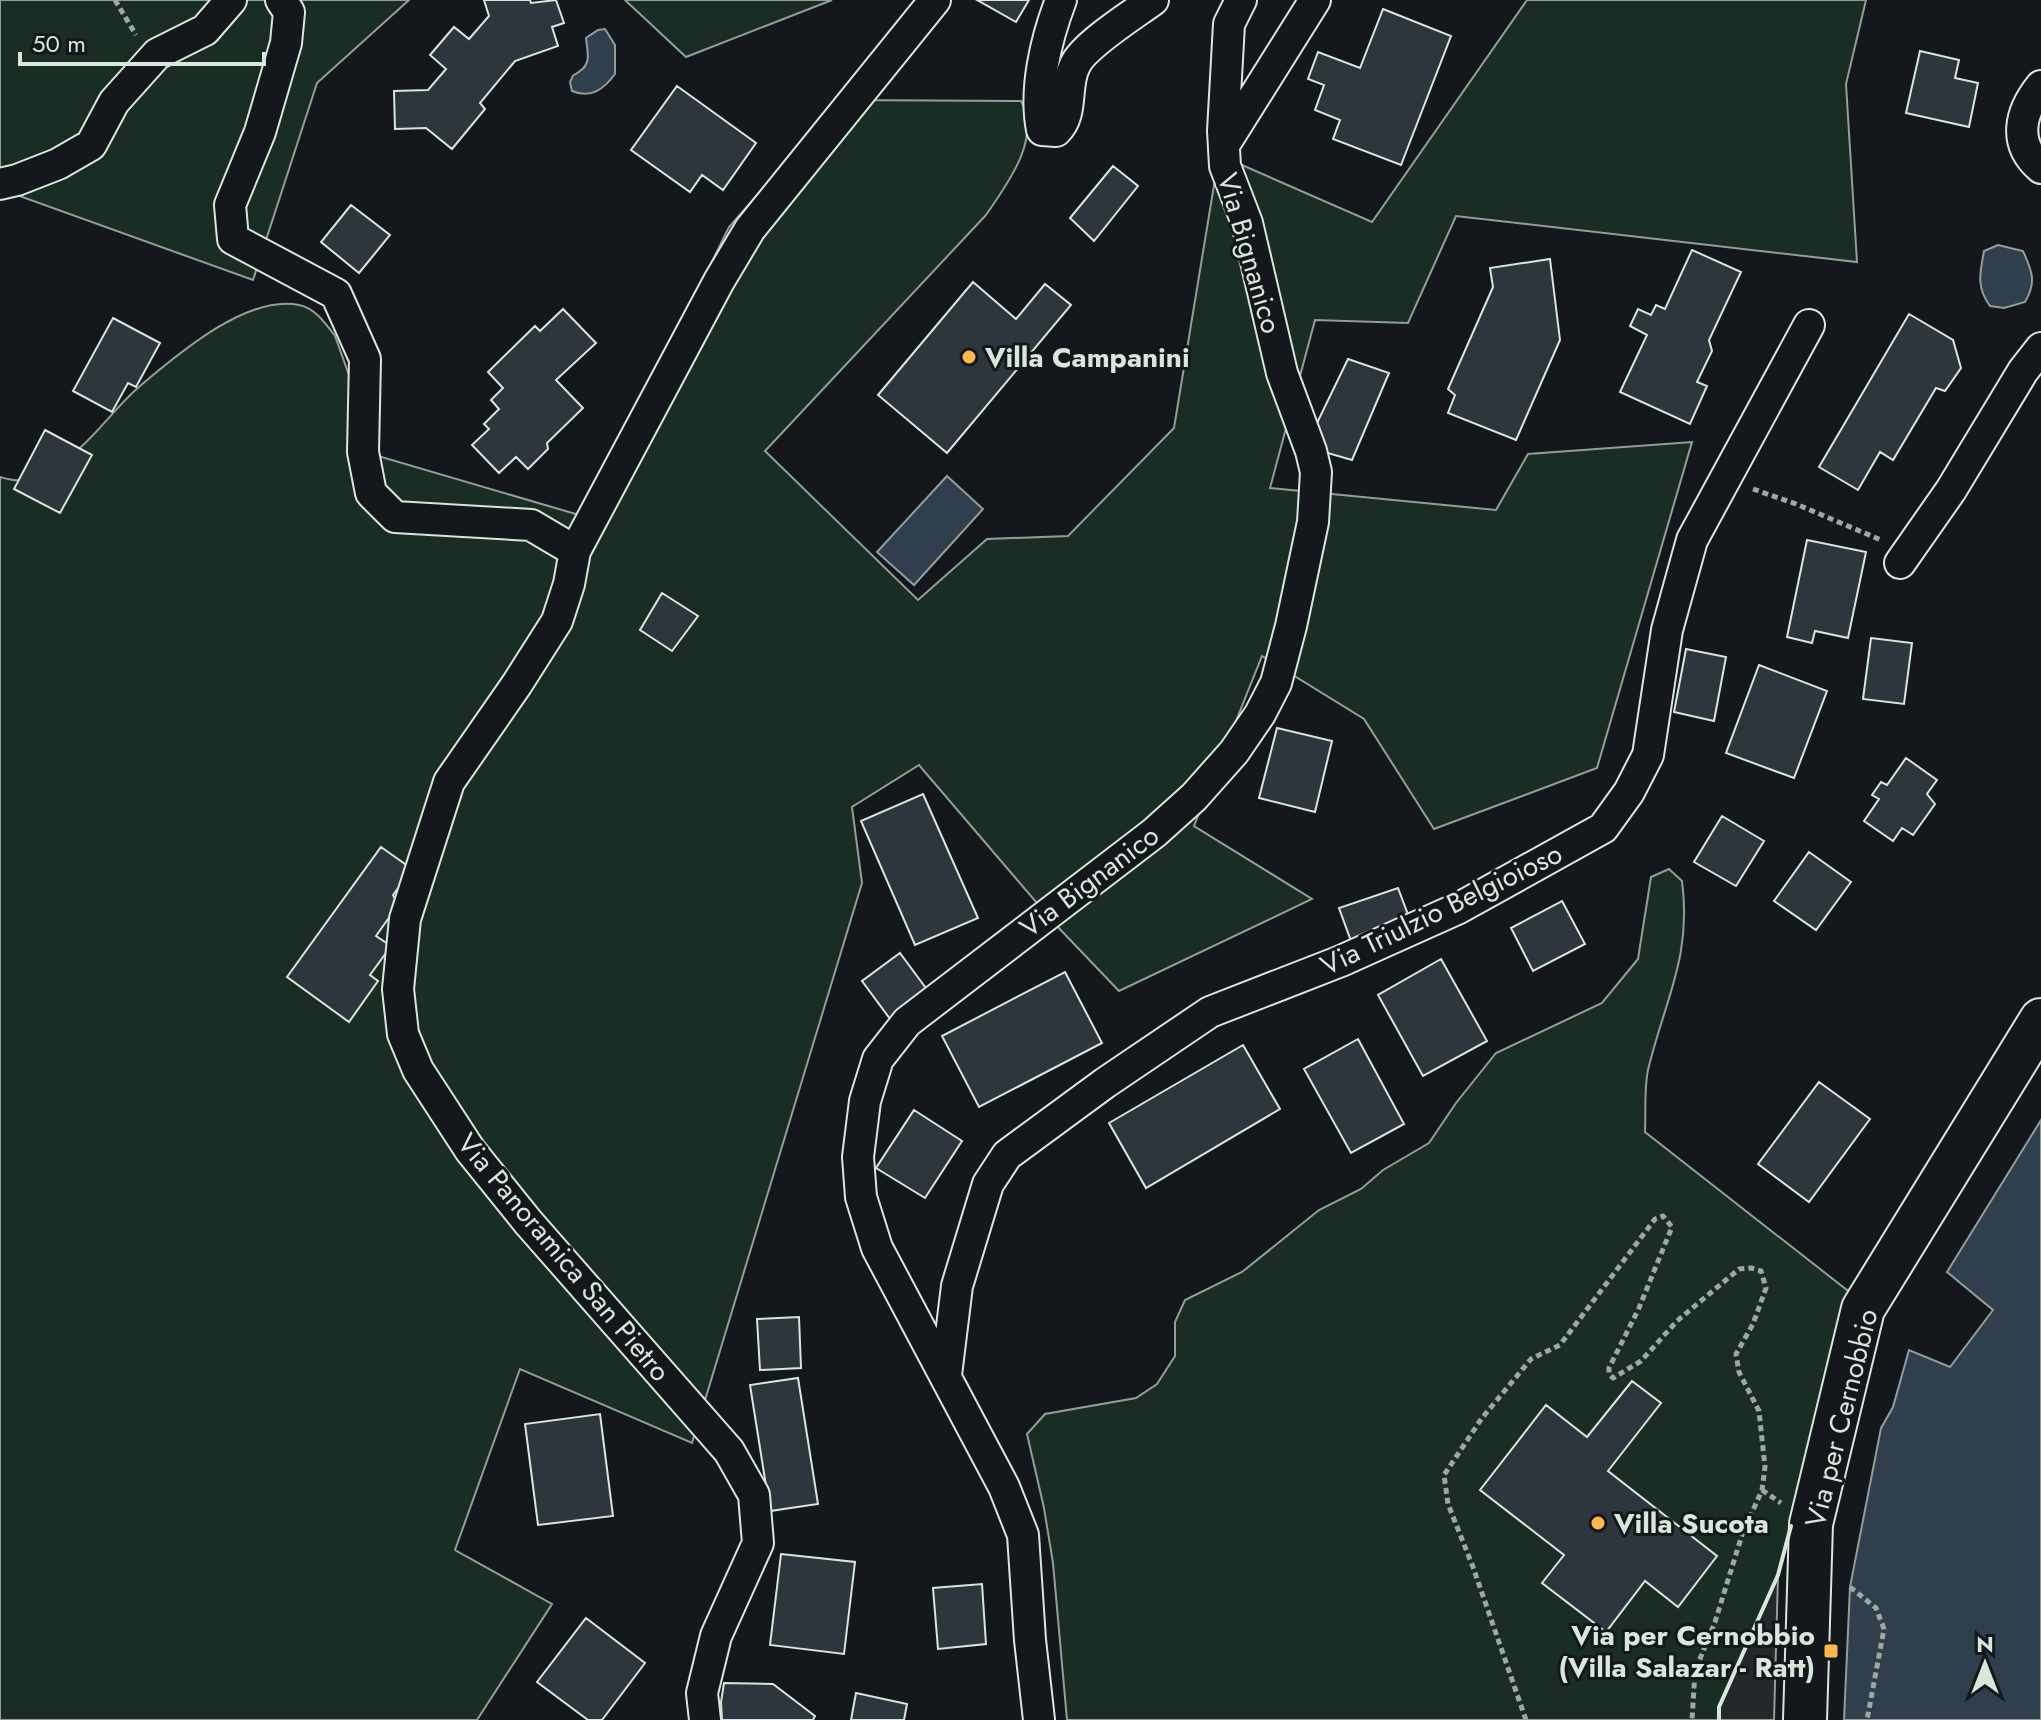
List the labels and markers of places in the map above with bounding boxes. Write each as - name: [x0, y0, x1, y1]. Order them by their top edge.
- place label: Villa Campanini: [984, 337, 1190, 378]
- marker: Villa Campanini: [960, 348, 978, 366]
- place label: Villa Sucota: [1613, 1503, 1769, 1544]
- marker: Villa Sucota: [1589, 1514, 1607, 1532]
- place label: Via per Cernobbio (Villa Salazar - Ratt): [1558, 1615, 1815, 1688]
- marker: Via per Cernobbio (Villa Salazar - Ratt): [1822, 1642, 1840, 1660]

